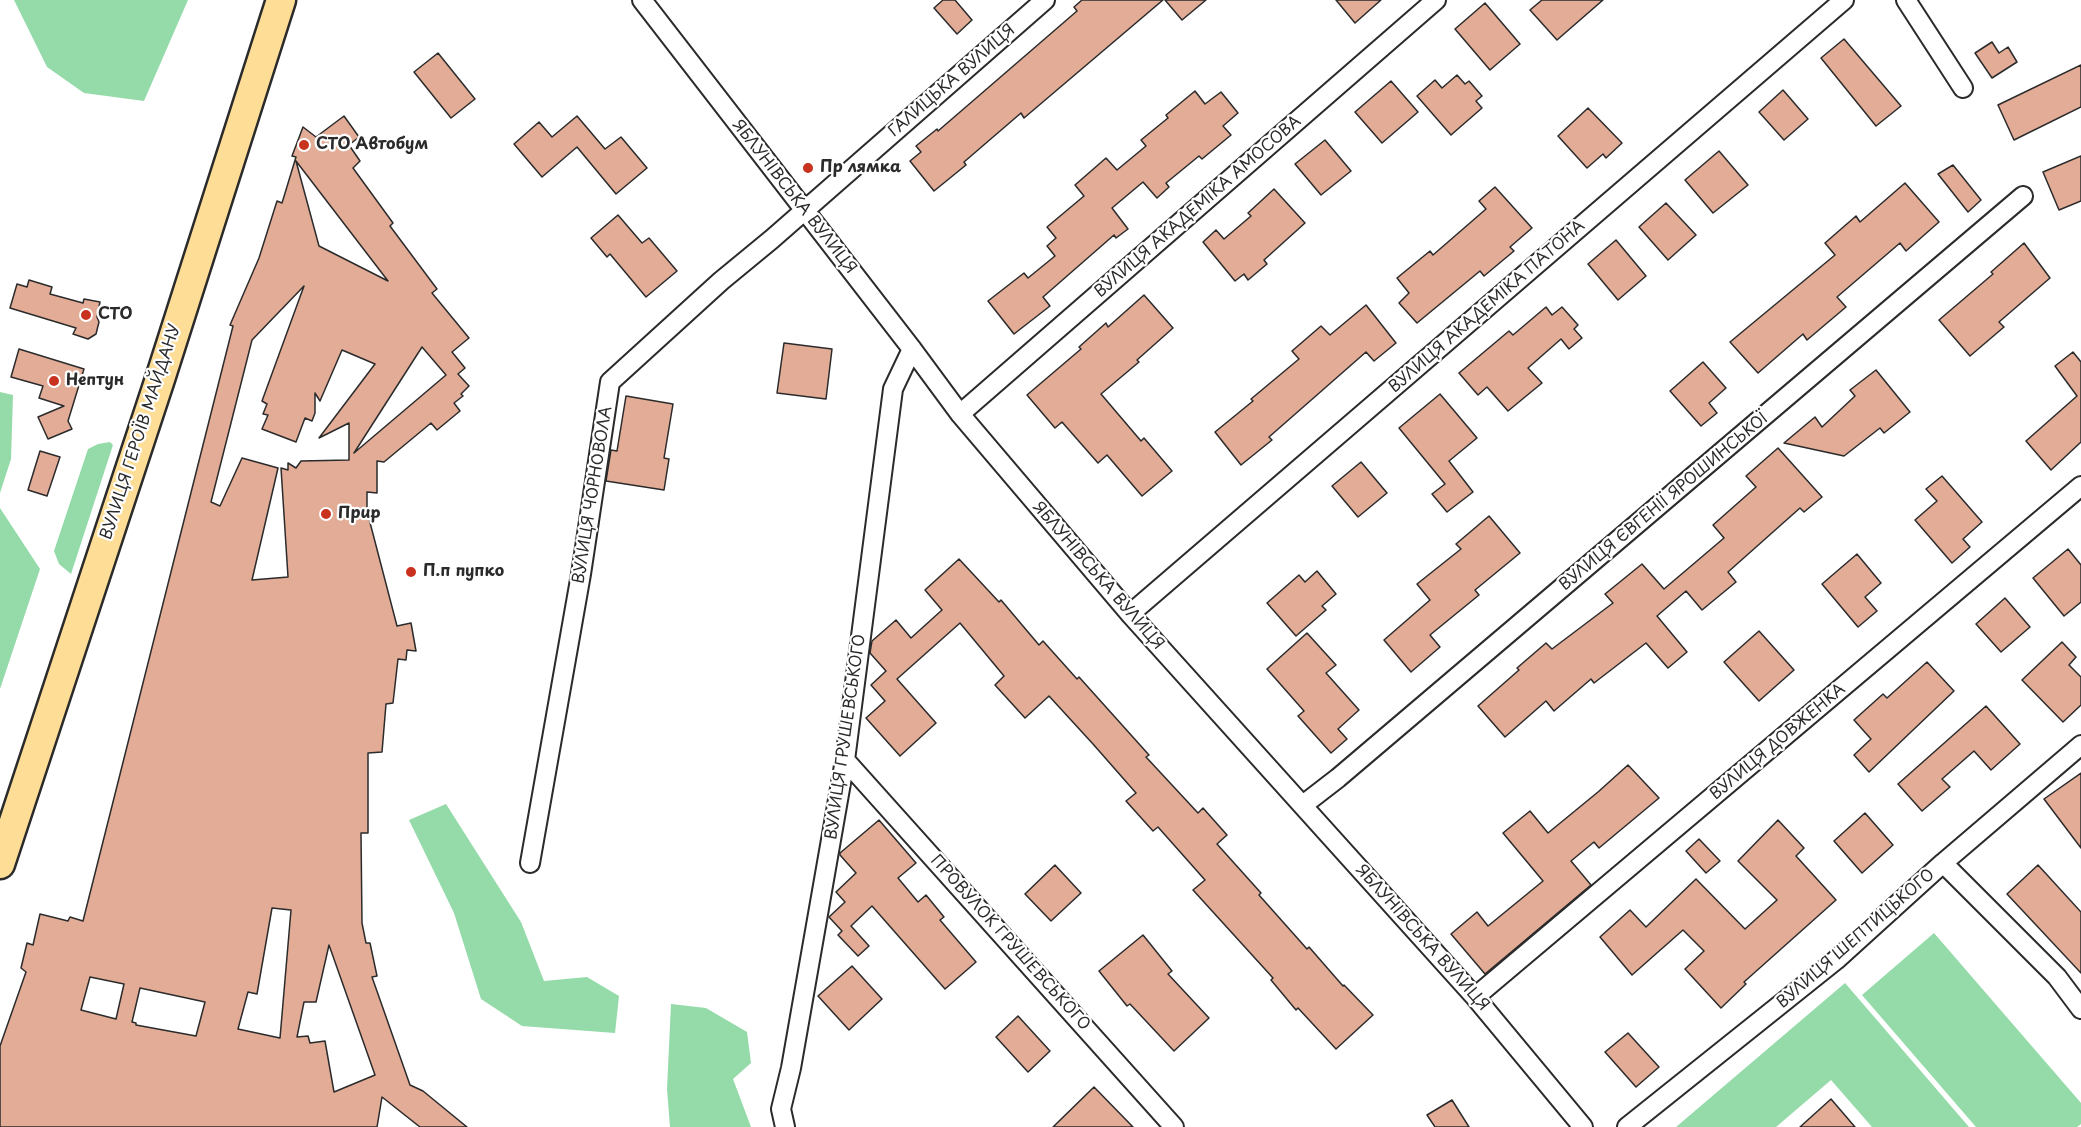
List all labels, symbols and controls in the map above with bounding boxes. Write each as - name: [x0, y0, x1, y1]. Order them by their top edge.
- street label: ГАЛИЦЬКА ВУЛИЦЯ: [885, 21, 1019, 141]
- street label: ВУЛИЦЯ АКАДЕМІКА АМОСОВА: [1091, 112, 1305, 302]
- street label: ЯБЛУНІВСЬКА ВУЛИЦЯ: [728, 116, 860, 278]
- place label: СТО Автобум: [316, 135, 428, 155]
- marker: СТО Автобум: [297, 138, 311, 152]
- place label: Пр лямка: [820, 158, 901, 178]
- marker: Пр лямка: [801, 161, 815, 175]
- street label: ВУЛИЦЯ АКАДЕМІКА ПАТОНА: [1385, 217, 1589, 397]
- place label: СТО: [98, 305, 132, 325]
- marker: СТО: [79, 308, 93, 322]
- street label: ВУЛИЦЯ ГЕРОЇВ МАЙДАНУ: [97, 322, 185, 542]
- place label: Нептун: [66, 371, 124, 391]
- marker: Нептун: [47, 374, 61, 388]
- street label: ВУЛИЦЯ ЧОРНОВОЛА: [569, 405, 617, 585]
- street label: ВУЛИЦЯ ЄВГЕНІЇ ЯРОШИНСЬКОЇ: [1556, 409, 1772, 595]
- street label: ЯБЛУНІВСЬКА ВУЛИЦЯ: [1028, 498, 1168, 654]
- place label: Прир: [338, 504, 381, 524]
- marker: Прир: [319, 507, 333, 521]
- place label: П.п пупко: [423, 562, 504, 582]
- marker: П.п пупко: [404, 565, 418, 579]
- street label: ВУЛИЦЯ ГРУШЕВСЬКОГО: [822, 633, 870, 841]
- street label: ВУЛИЦЯ ДОВЖЕНКА: [1706, 680, 1850, 804]
- street label: ПРОВУЛОК ГРУШЕВСЬКОГО: [926, 851, 1094, 1035]
- street label: ЯБЛУНІВСЬКА ВУЛИЦЯ: [1351, 861, 1493, 1015]
- street label: ВУЛИЦЯ ШЕПТИЦЬКОГО: [1773, 865, 1939, 1013]

